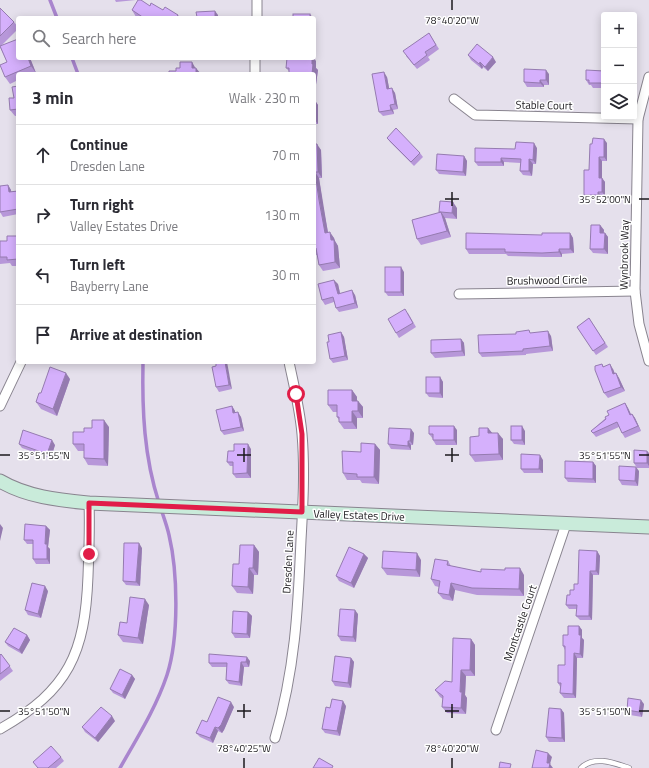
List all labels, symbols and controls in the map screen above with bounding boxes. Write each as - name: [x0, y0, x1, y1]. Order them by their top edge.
- map controls: [601, 12, 637, 120]
- button: +: [601, 12, 637, 48]
- text: 78°40'20"W: [425, 13, 479, 28]
- search box: [16, 16, 316, 60]
- icon: search: [30, 27, 52, 49]
- text: Search here: [62, 27, 136, 50]
- button: −: [601, 48, 637, 84]
- button: layers: [601, 84, 637, 120]
- text: 3 min: [32, 85, 73, 111]
- text: Walk · 230 m: [229, 88, 300, 108]
- street label: Stable Court: [515, 97, 573, 113]
- text: Continue: [70, 133, 128, 156]
- icon: ahead: [32, 144, 54, 166]
- text: 70 m: [272, 145, 300, 165]
- text: Dresden Lane: [70, 156, 145, 176]
- text: 35°52'00"N: [579, 192, 631, 207]
- text: Turn right: [70, 193, 134, 216]
- icon: right: [32, 204, 54, 226]
- text: 130 m: [264, 205, 300, 225]
- text: Valley Estates Drive: [70, 216, 178, 236]
- street label: Wynbrook Way: [615, 219, 633, 290]
- text: Turn left: [70, 253, 125, 276]
- icon: left: [32, 264, 54, 286]
- text: 30 m: [272, 265, 300, 285]
- street label: Brushwood Circle: [507, 271, 588, 289]
- text: Bayberry Lane: [70, 276, 149, 296]
- text: Arrive at destination: [70, 323, 203, 346]
- icon: arrive: [32, 324, 54, 346]
- route start: [287, 385, 305, 403]
- text: 35°51'55"N: [18, 448, 70, 463]
- text: 35°51'55"N: [579, 448, 631, 463]
- street label: Valley Estates Drive: [313, 505, 405, 525]
- street label: Dresden Lane: [278, 529, 298, 594]
- route end: [80, 545, 98, 563]
- street label: Montcastle Court: [499, 583, 541, 663]
- text: 35°51'50"N: [18, 704, 70, 719]
- text: 35°51'50"N: [579, 704, 631, 719]
- text: 78°40'25"W: [217, 741, 271, 756]
- text: 78°40'20"W: [425, 741, 479, 756]

